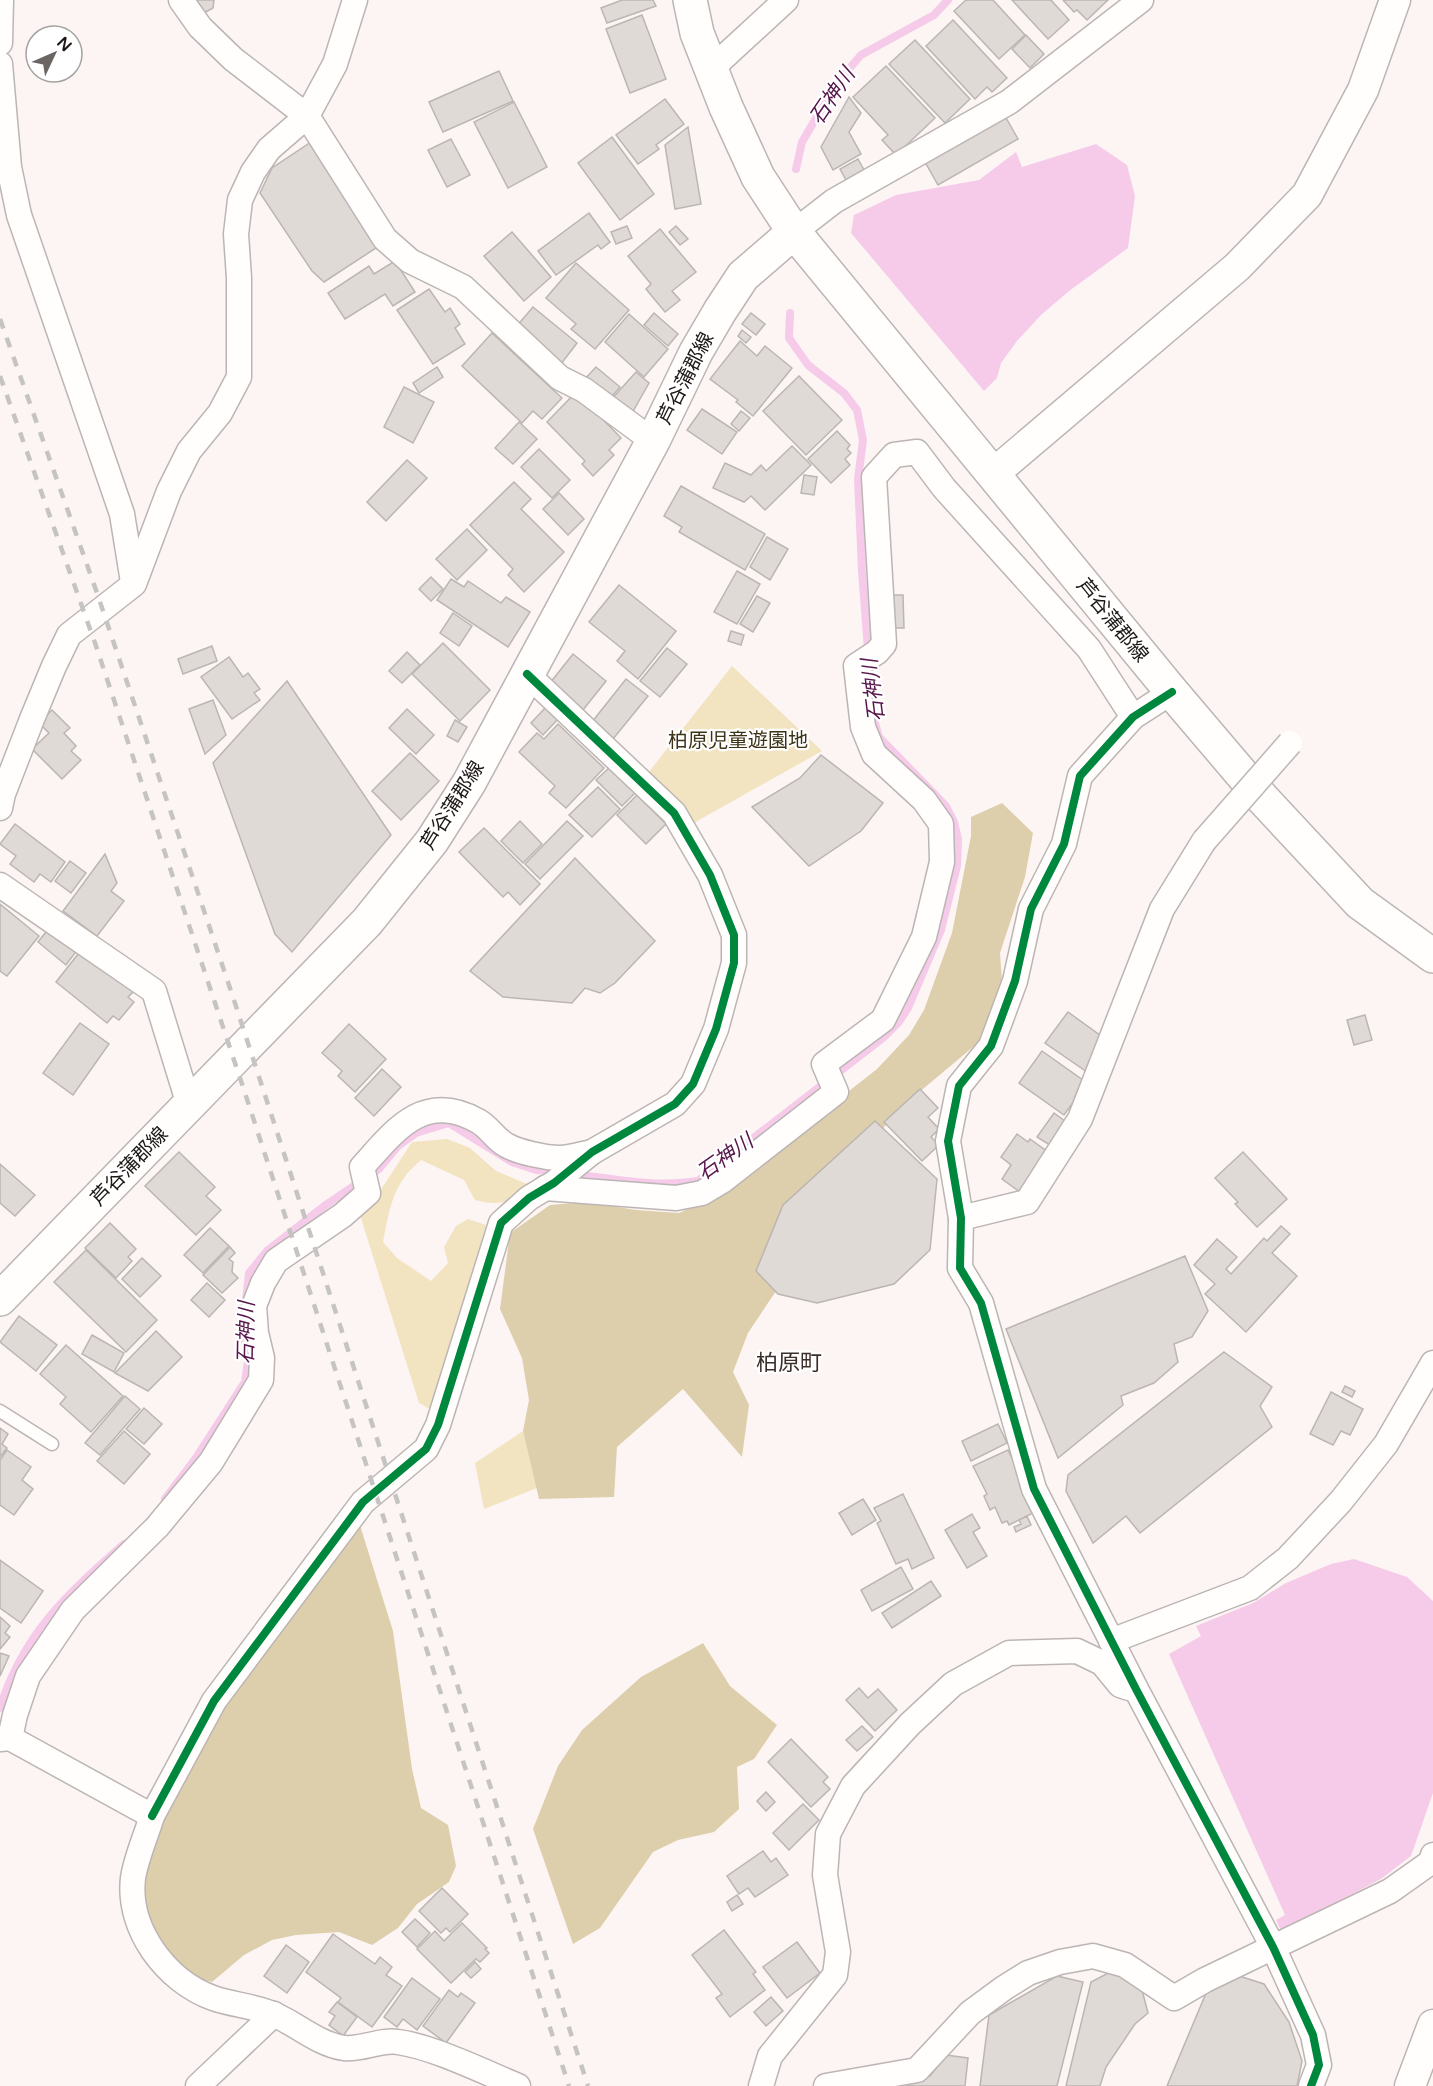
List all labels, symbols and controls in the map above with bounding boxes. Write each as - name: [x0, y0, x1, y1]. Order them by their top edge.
- north arrow: [24, 24, 84, 84]
- text: N: [52, 33, 76, 56]
- water label: 石神川: [804, 62, 862, 129]
- street label: 芦谷蒲郡線: [652, 328, 719, 428]
- street label: 芦谷蒲郡線: [1071, 574, 1153, 667]
- water label: 石神川: [857, 655, 890, 723]
- park label: 柏原児童遊園地: [668, 729, 808, 753]
- street label: 芦谷蒲郡線: [416, 757, 490, 854]
- street label: 芦谷蒲郡線: [86, 1122, 173, 1211]
- water label: 石神川: [692, 1128, 760, 1186]
- water label: 石神川: [233, 1299, 260, 1365]
- district label: 柏原町: [756, 1350, 822, 1376]

